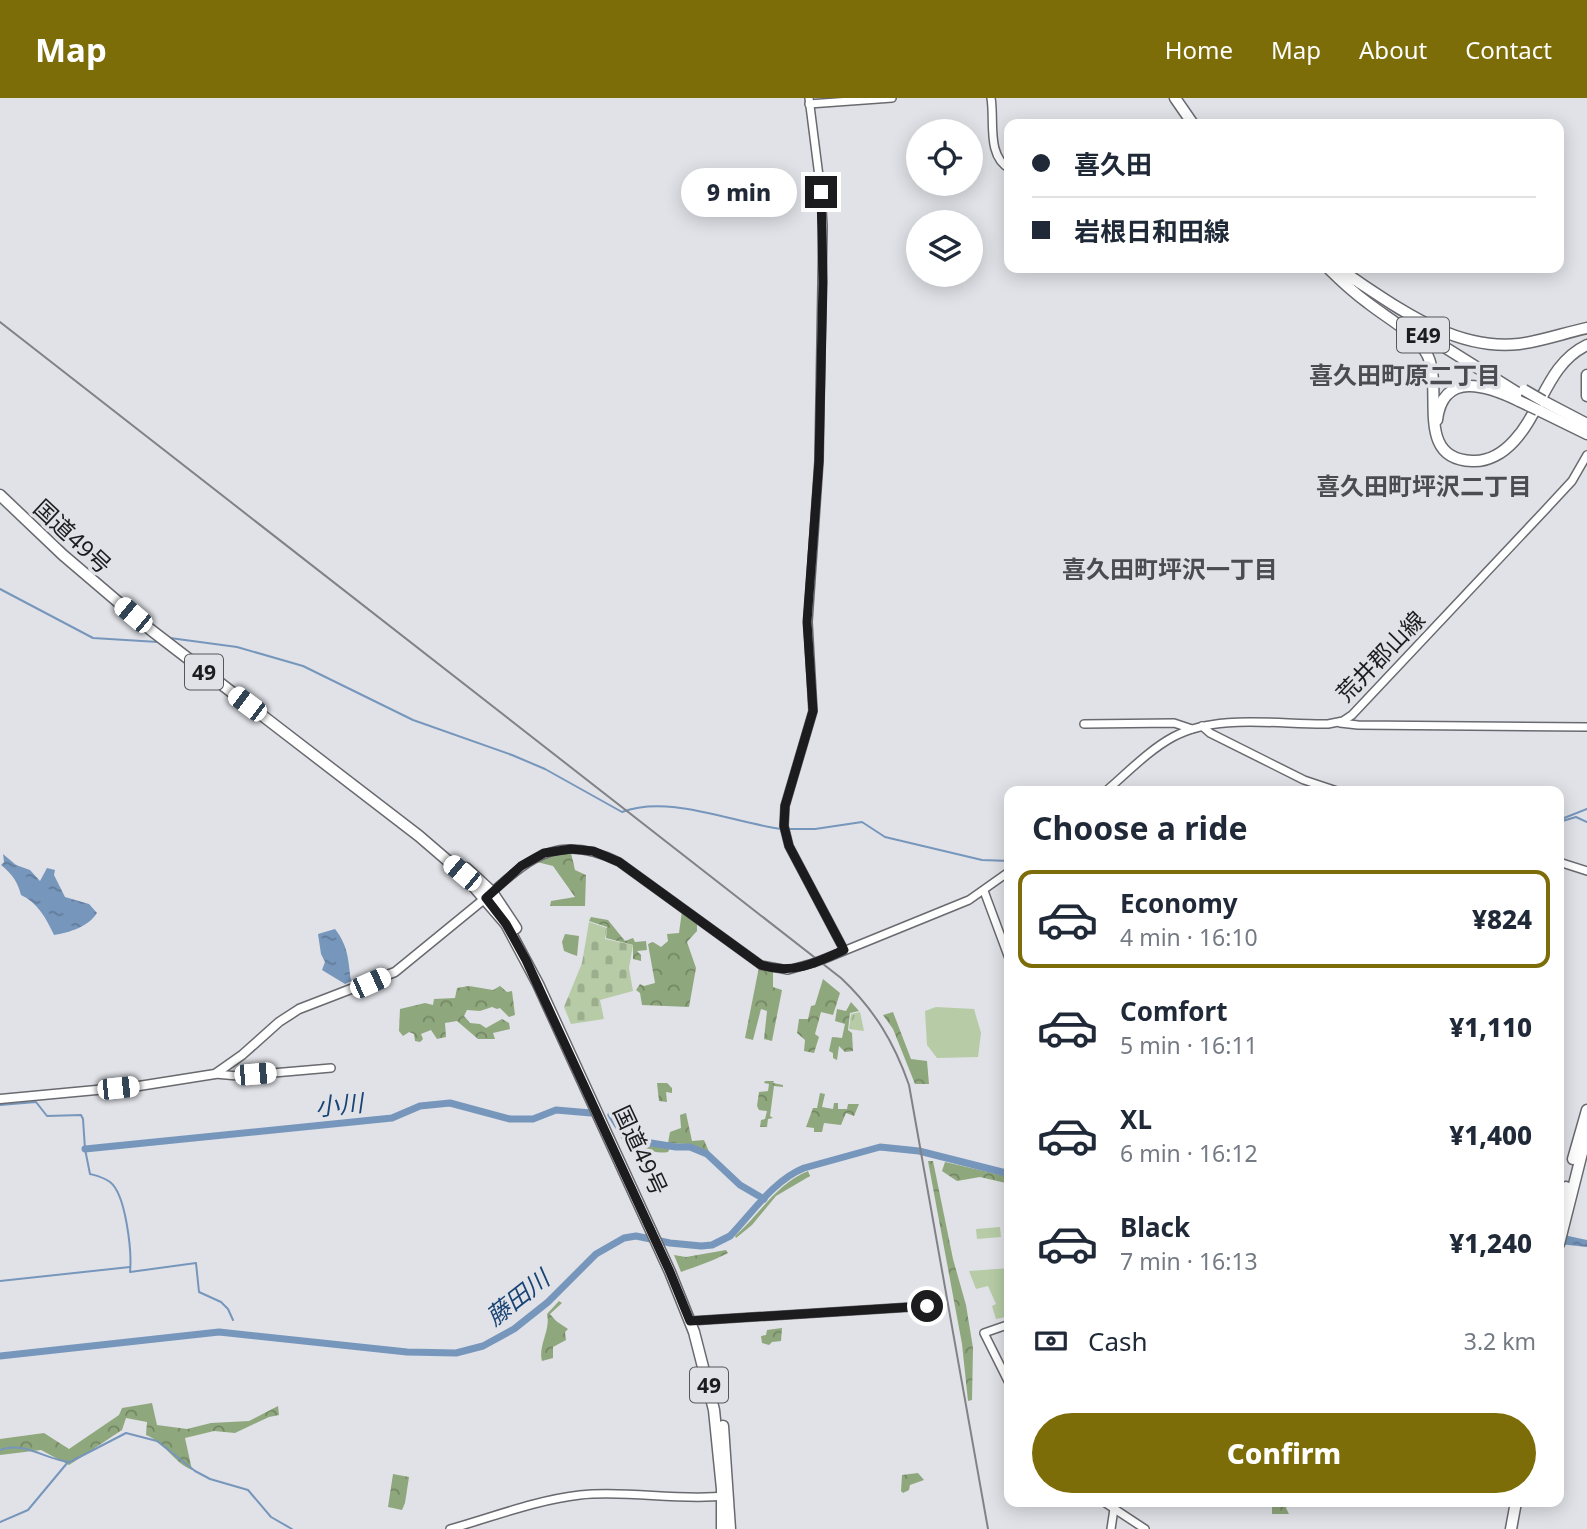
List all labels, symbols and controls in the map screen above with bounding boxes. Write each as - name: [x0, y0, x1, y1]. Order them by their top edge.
- text: Map: [35, 27, 107, 72]
- text: Home: [1165, 33, 1233, 66]
- text: Map: [1271, 33, 1321, 66]
- text: About: [1359, 33, 1427, 66]
- text: Contact: [1465, 33, 1552, 66]
- map controls: [906, 119, 983, 287]
- button: locate: [906, 119, 983, 196]
- text: 喜久田: [1074, 146, 1152, 182]
- callout: 9 min: [681, 168, 796, 217]
- text: 9 min: [707, 176, 771, 208]
- route end: [805, 176, 837, 208]
- button: layers: [906, 210, 983, 287]
- text: 岩根日和田線: [1074, 213, 1230, 249]
- road number: E49: [1397, 317, 1449, 352]
- district label: 喜久田町原二丁目: [1309, 358, 1501, 391]
- district label: 喜久田町坪沢二丁目: [1316, 469, 1532, 502]
- street label: 国道49号: [27, 492, 119, 580]
- district label: 喜久田町坪沢一丁目: [1062, 552, 1278, 585]
- car: [111, 593, 156, 637]
- street label: 荒井郡山線: [1329, 604, 1431, 708]
- road number: 49: [185, 654, 223, 690]
- car: [224, 683, 271, 725]
- text: Choose a ride: [1032, 806, 1248, 849]
- car: [440, 851, 485, 895]
- text: Economy: [1120, 885, 1238, 921]
- icon: car: [1036, 888, 1099, 951]
- text: ¥824: [1472, 901, 1532, 937]
- text: 4 min · 16:10: [1120, 921, 1258, 953]
- car: [347, 965, 394, 1001]
- text: Comfort: [1120, 993, 1228, 1029]
- icon: car: [1036, 996, 1099, 1059]
- text: ¥1,110: [1449, 1009, 1532, 1045]
- text: 5 min · 16:11: [1120, 1029, 1258, 1061]
- car: [234, 1062, 277, 1086]
- car: [97, 1075, 140, 1101]
- water label: 小川: [313, 1085, 368, 1123]
- street label: 国道49号: [606, 1100, 676, 1200]
- text: XL: [1120, 1101, 1152, 1137]
- icon: car: [1036, 1104, 1099, 1167]
- text: ¥1,400: [1449, 1117, 1532, 1153]
- text: 6 min · 16:12: [1120, 1137, 1258, 1169]
- text: Black: [1120, 1209, 1190, 1245]
- icon: car: [1036, 1212, 1099, 1275]
- text: ¥1,240: [1449, 1225, 1532, 1261]
- text: 7 min · 16:13: [1120, 1245, 1258, 1277]
- water label: 藤田川: [478, 1260, 558, 1332]
- route start: [911, 1290, 943, 1322]
- icon: cash: [1032, 1322, 1070, 1360]
- text: Cash: [1088, 1323, 1148, 1359]
- text: 3.2 km: [1464, 1325, 1536, 1357]
- road number: 49: [690, 1368, 728, 1402]
- button: Confirm: [1032, 1413, 1536, 1493]

